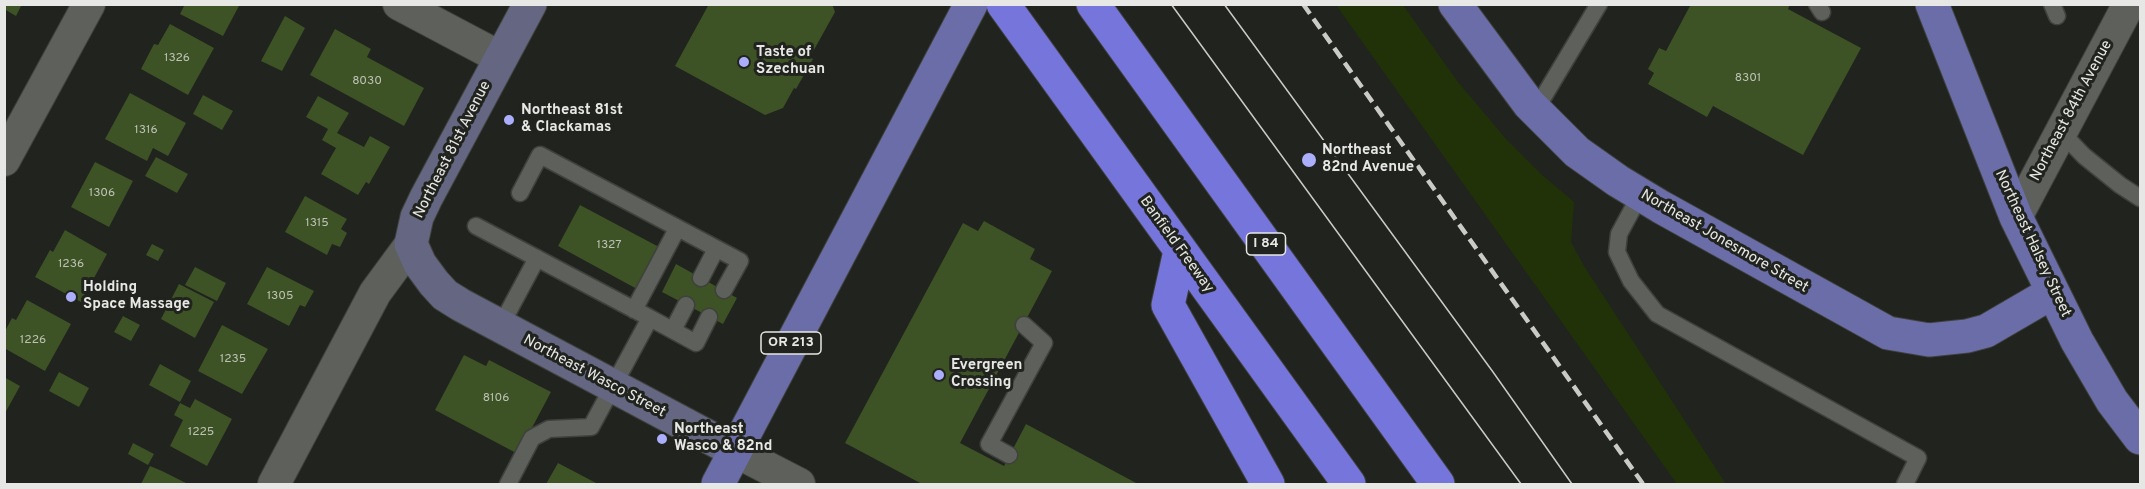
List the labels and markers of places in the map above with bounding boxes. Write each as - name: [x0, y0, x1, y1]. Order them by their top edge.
- place label: Taste of Szechuan: [756, 44, 825, 79]
- marker: Taste of Szechuan: [737, 55, 751, 69]
- place label: Northeast 81st & Clackamas: [521, 102, 623, 137]
- marker: Northeast 81st & Clackamas: [502, 113, 516, 127]
- place label: Northeast 82nd Avenue: [1322, 142, 1414, 177]
- marker: Northeast 82nd Avenue: [1300, 151, 1318, 169]
- place label: Holding Space Massage: [83, 279, 190, 314]
- marker: Holding Space Massage: [64, 290, 78, 304]
- place label: Evergreen Crossing: [951, 357, 1022, 392]
- marker: Evergreen Crossing: [932, 368, 946, 382]
- place label: Northeast Wasco & 82nd: [674, 421, 772, 456]
- marker: Northeast Wasco & 82nd: [655, 432, 669, 446]

